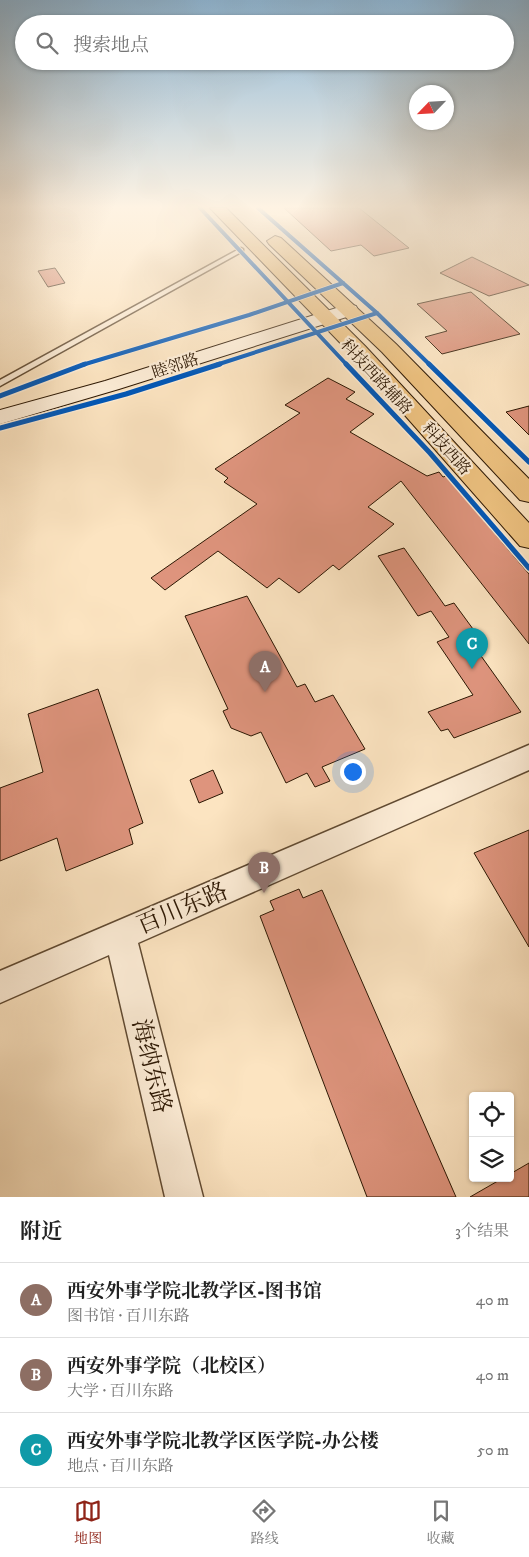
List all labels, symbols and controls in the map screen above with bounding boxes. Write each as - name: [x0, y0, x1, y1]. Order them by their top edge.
- search box: [15, 15, 514, 70]
- icon: search: [33, 29, 61, 57]
- text: 搜索地点: [73, 34, 149, 57]
- north arrow: [409, 85, 454, 130]
- street label: 科技西路辅路: [336, 335, 416, 419]
- street label: 睦邻路: [149, 349, 201, 383]
- street label: 科技西路: [417, 418, 475, 479]
- pin: C: [456, 628, 488, 669]
- pin: A: [249, 651, 281, 692]
- your location: [340, 759, 366, 785]
- pin: B: [248, 852, 280, 893]
- street label: 百川东路: [132, 876, 232, 941]
- street label: 海纳东路: [125, 1016, 177, 1116]
- map controls: [469, 1092, 514, 1182]
- button: locate: [469, 1092, 514, 1137]
- button: layers: [469, 1137, 514, 1182]
- text: 附近: [20, 1219, 62, 1245]
- text: 3个结果: [455, 1221, 509, 1241]
- text: 西安外事学院北教学区-图书馆: [67, 1280, 322, 1303]
- text: A: [31, 1290, 41, 1310]
- text: 40 m: [476, 1290, 509, 1310]
- text: 图书馆 · 百川东路: [67, 1306, 190, 1326]
- text: 西安外事学院（北校区）: [67, 1355, 276, 1378]
- text: B: [31, 1365, 41, 1385]
- text: 40 m: [476, 1365, 509, 1385]
- text: 大学 · 百川东路: [67, 1381, 174, 1401]
- text: 西安外事学院北教学区医学院-办公楼: [67, 1430, 379, 1453]
- text: C: [31, 1440, 41, 1460]
- text: 50 m: [477, 1440, 509, 1460]
- text: 地点 · 百川东路: [67, 1456, 174, 1476]
- tab: 地图: [74, 1497, 102, 1548]
- tab: 路线: [250, 1497, 278, 1548]
- tab: 收藏: [427, 1497, 455, 1548]

